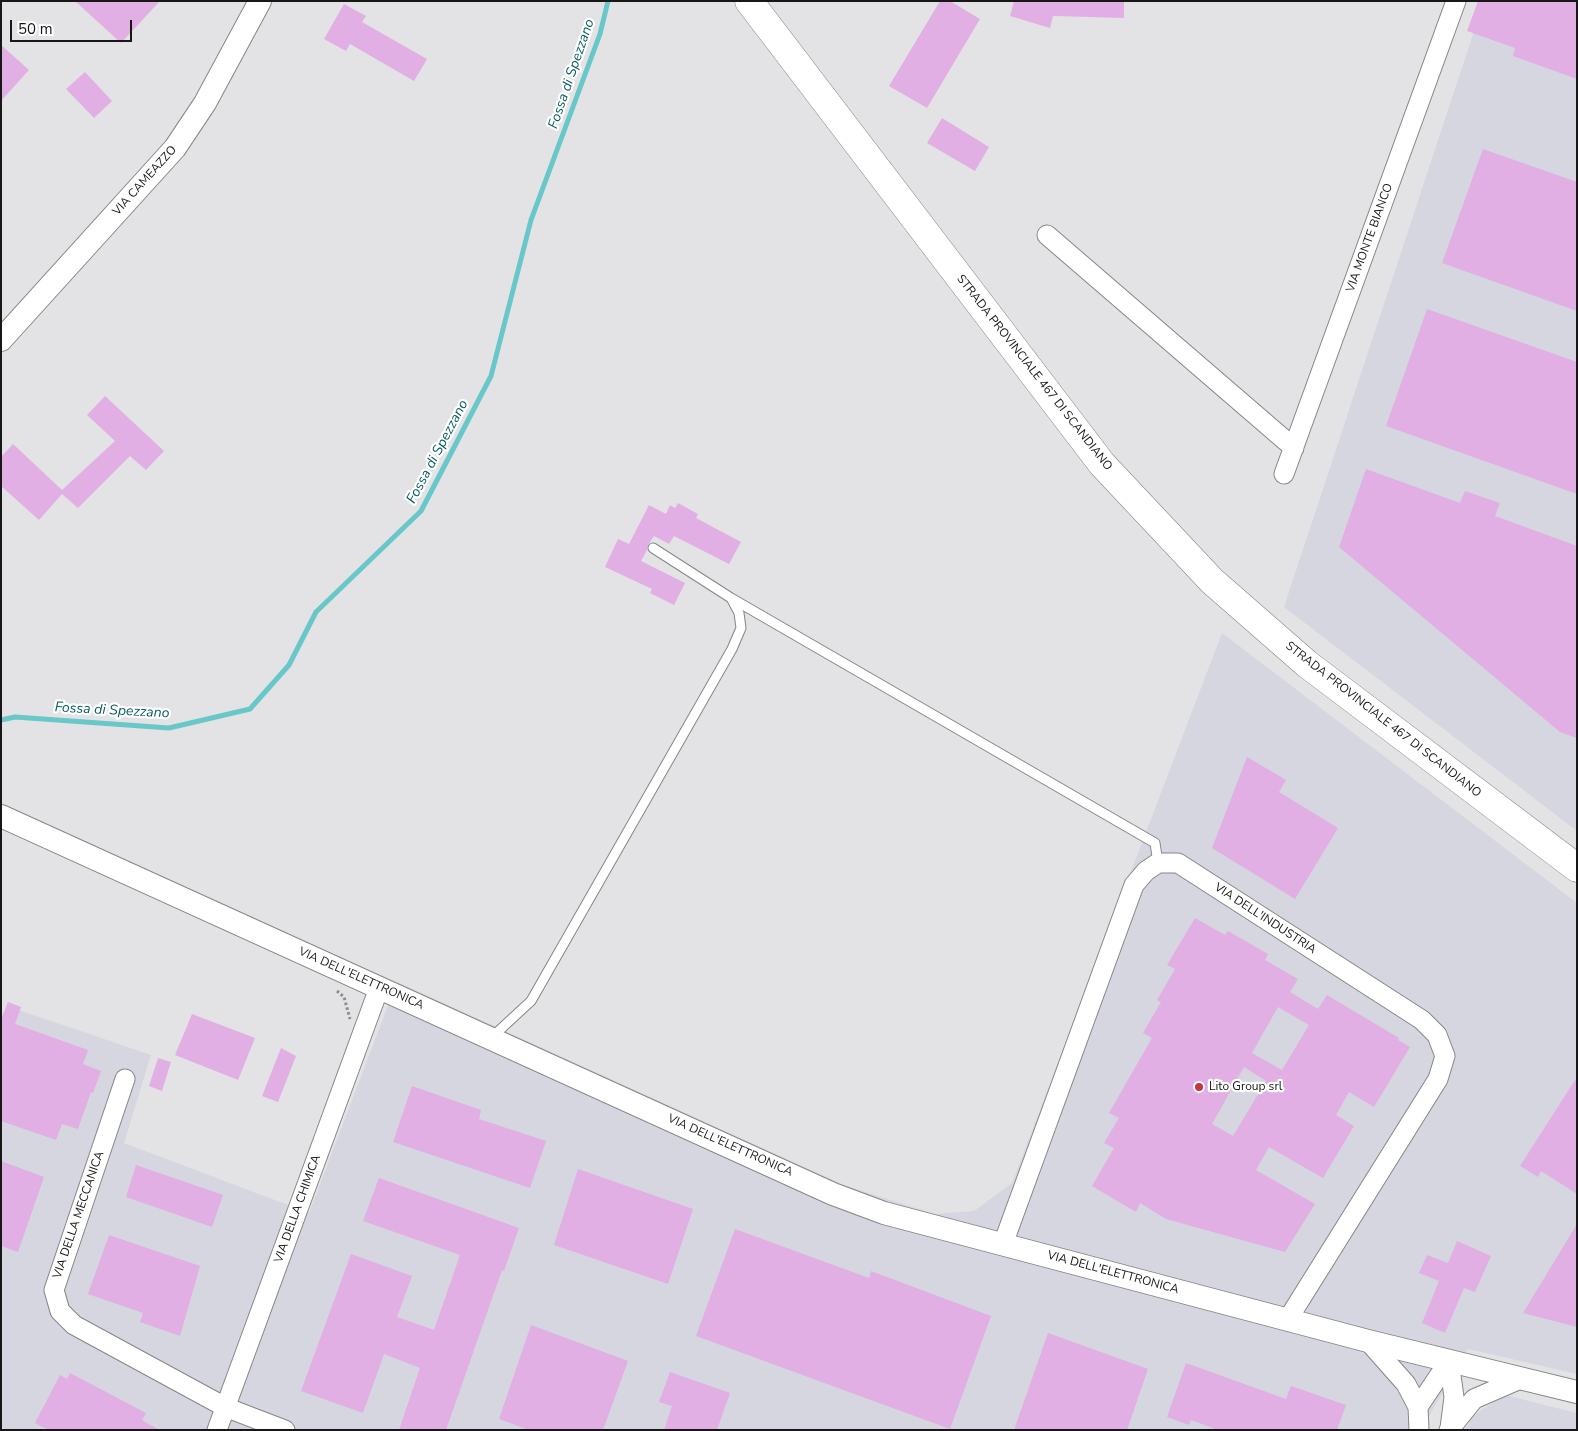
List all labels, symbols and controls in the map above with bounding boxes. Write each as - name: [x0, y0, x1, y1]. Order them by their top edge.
- scale bar: [12, 10, 135, 42]
- water label: Fossa di Spezzano: [545, 17, 599, 131]
- text: 50 m: [18, 19, 53, 39]
- street label: VIA CAMEAZZO: [110, 143, 180, 219]
- street label: VIA MONTE BIANCO: [1344, 182, 1396, 294]
- street label: STRADA PROVINCIALE 467 DI SCANDIANO: [953, 272, 1115, 474]
- water label: Fossa di Spezzano: [404, 397, 472, 507]
- street label: STRADA PROVINCIALE 467 DI SCANDIANO: [1282, 639, 1484, 801]
- water label: Fossa di Spezzano: [54, 700, 170, 722]
- street label: VIA DELL'INDUSTRIA: [1211, 881, 1319, 957]
- street label: VIA DELL'ELETTRONICA: [296, 945, 426, 1013]
- place label: Lito Group srl: [1209, 1080, 1282, 1094]
- marker: Lito Group srl: [1193, 1081, 1205, 1093]
- street label: VIA DELL'ELETTRONICA: [665, 1112, 795, 1180]
- street label: VIA DELLA MECCANICA: [50, 1149, 108, 1281]
- street label: VIA DELLA CHIMICA: [272, 1153, 324, 1265]
- street label: VIA DELL'ELETTRONICA: [1046, 1249, 1180, 1297]

